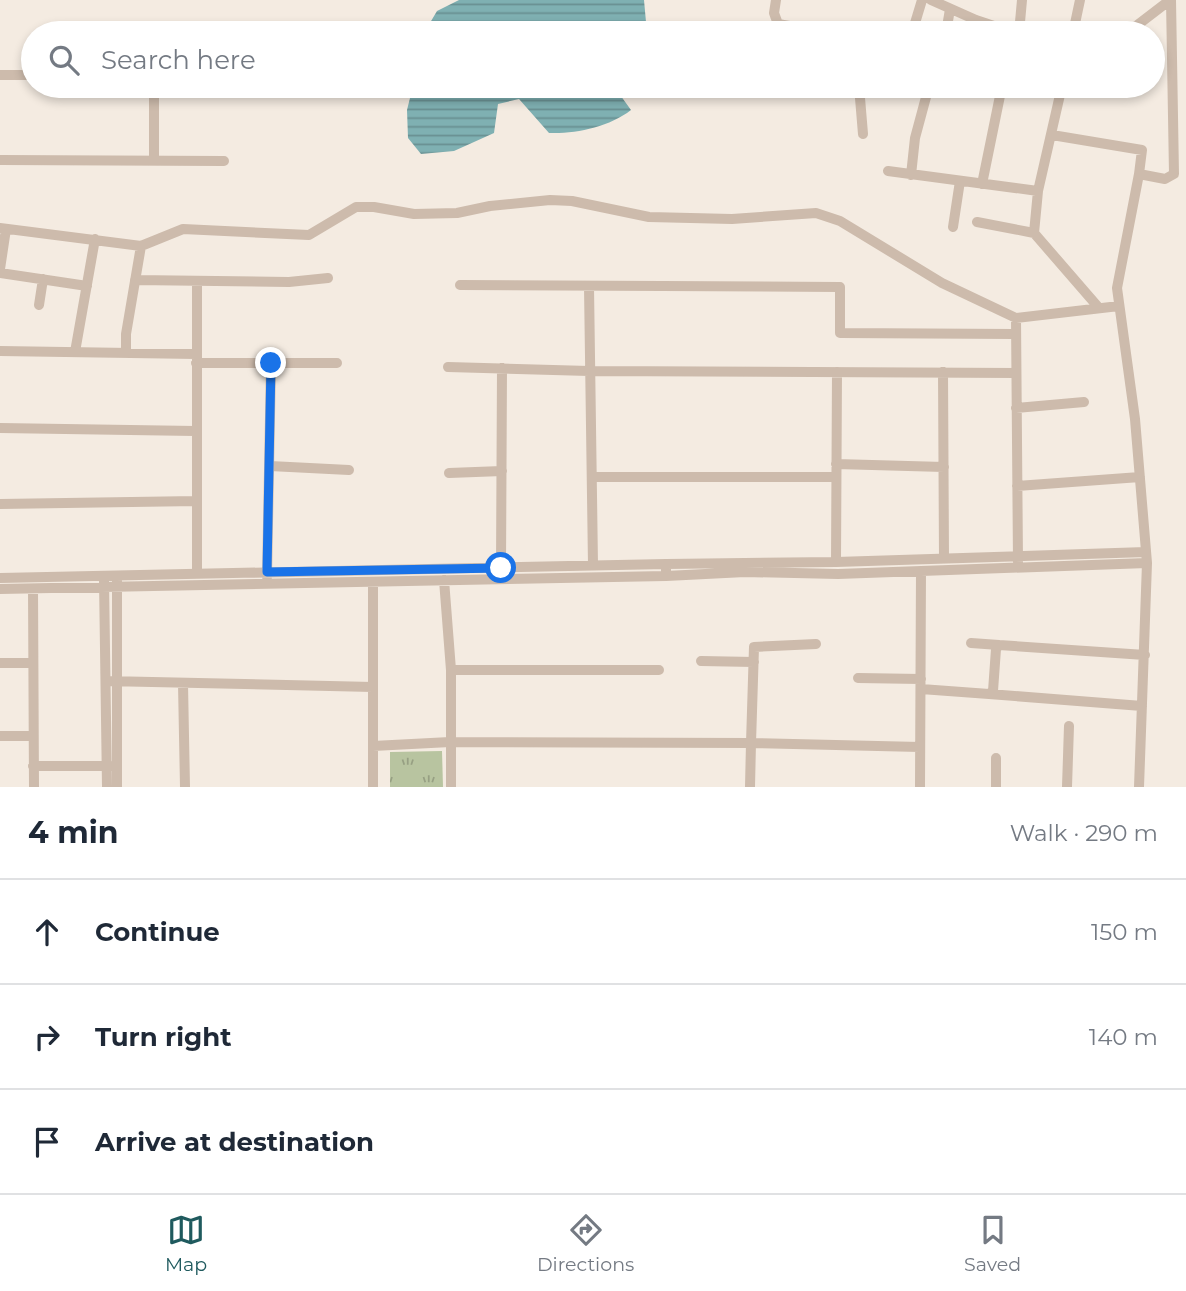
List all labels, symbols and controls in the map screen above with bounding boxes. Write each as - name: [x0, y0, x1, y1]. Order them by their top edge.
- search box: [21, 21, 1165, 98]
- icon: search: [45, 41, 83, 79]
- text: Search here: [101, 44, 256, 76]
- route end: [255, 347, 286, 378]
- route start: [485, 552, 516, 583]
- text: 4 min: [28, 814, 118, 851]
- text: Walk · 290 m: [1010, 819, 1158, 847]
- icon: ahead: [28, 913, 66, 951]
- text: Continue: [95, 916, 220, 948]
- text: 150 m: [1091, 918, 1158, 946]
- icon: right: [28, 1018, 66, 1056]
- text: Turn right: [95, 1021, 231, 1053]
- text: 140 m: [1089, 1023, 1158, 1051]
- icon: arrive: [28, 1123, 66, 1161]
- text: Arrive at destination: [95, 1126, 374, 1158]
- tab: Map: [165, 1211, 207, 1276]
- tab: Directions: [537, 1211, 634, 1276]
- tab: Saved: [964, 1211, 1021, 1276]

